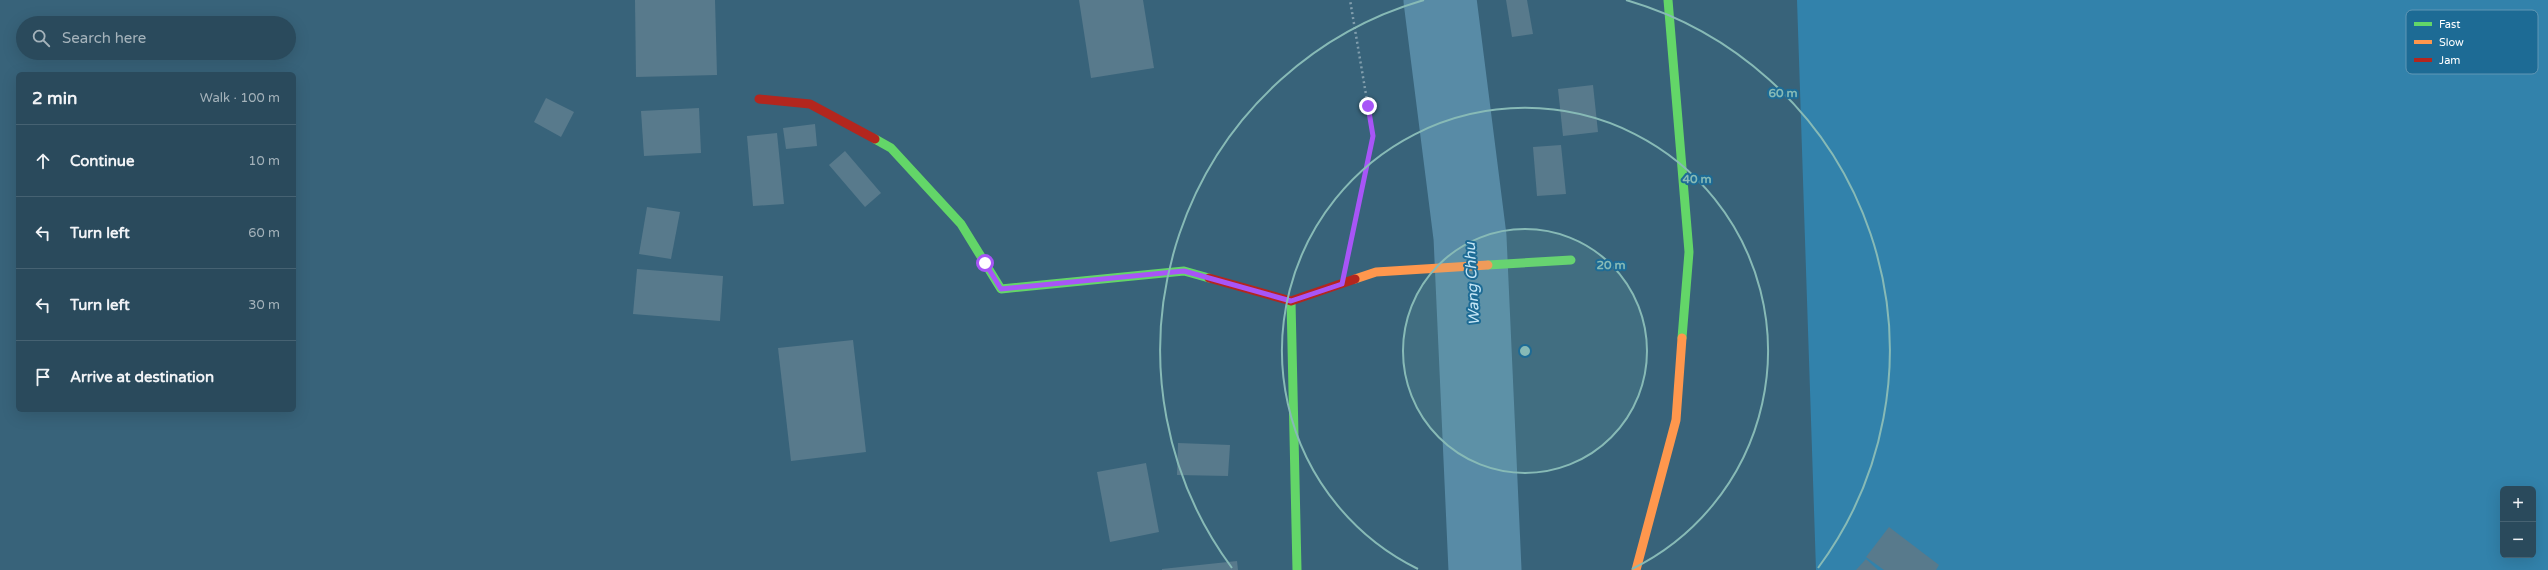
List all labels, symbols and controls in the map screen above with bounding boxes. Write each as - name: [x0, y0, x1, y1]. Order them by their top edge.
- legend: [2406, 10, 2538, 74]
- search box: [16, 16, 296, 60]
- text: Fast: [2439, 18, 2460, 31]
- icon: search: [30, 27, 52, 49]
- text: Search here: [62, 29, 146, 47]
- text: Slow: [2439, 36, 2464, 49]
- text: Jam: [2439, 54, 2460, 67]
- text: 60 m: [1768, 86, 1798, 100]
- text: 2 min: [32, 88, 77, 109]
- text: Walk · 100 m: [200, 90, 280, 106]
- route end: [1359, 97, 1377, 115]
- icon: ahead: [32, 150, 54, 172]
- text: Continue: [70, 152, 134, 170]
- text: 10 m: [248, 153, 280, 169]
- text: 40 m: [1682, 172, 1712, 186]
- icon: left: [32, 222, 54, 244]
- text: Turn left: [70, 224, 130, 242]
- text: 60 m: [248, 225, 280, 241]
- water label: Wang Chhu: [1461, 241, 1483, 326]
- route start: [976, 254, 994, 272]
- text: 20 m: [1596, 258, 1626, 272]
- icon: left: [32, 294, 54, 316]
- text: Turn left: [70, 296, 130, 314]
- text: 30 m: [248, 297, 280, 313]
- centre of rings: [1518, 344, 1532, 358]
- icon: arrive: [32, 366, 54, 388]
- text: Arrive at destination: [70, 368, 214, 386]
- map controls: [2500, 486, 2536, 558]
- button: +: [2500, 486, 2536, 522]
- button: −: [2500, 522, 2536, 558]

